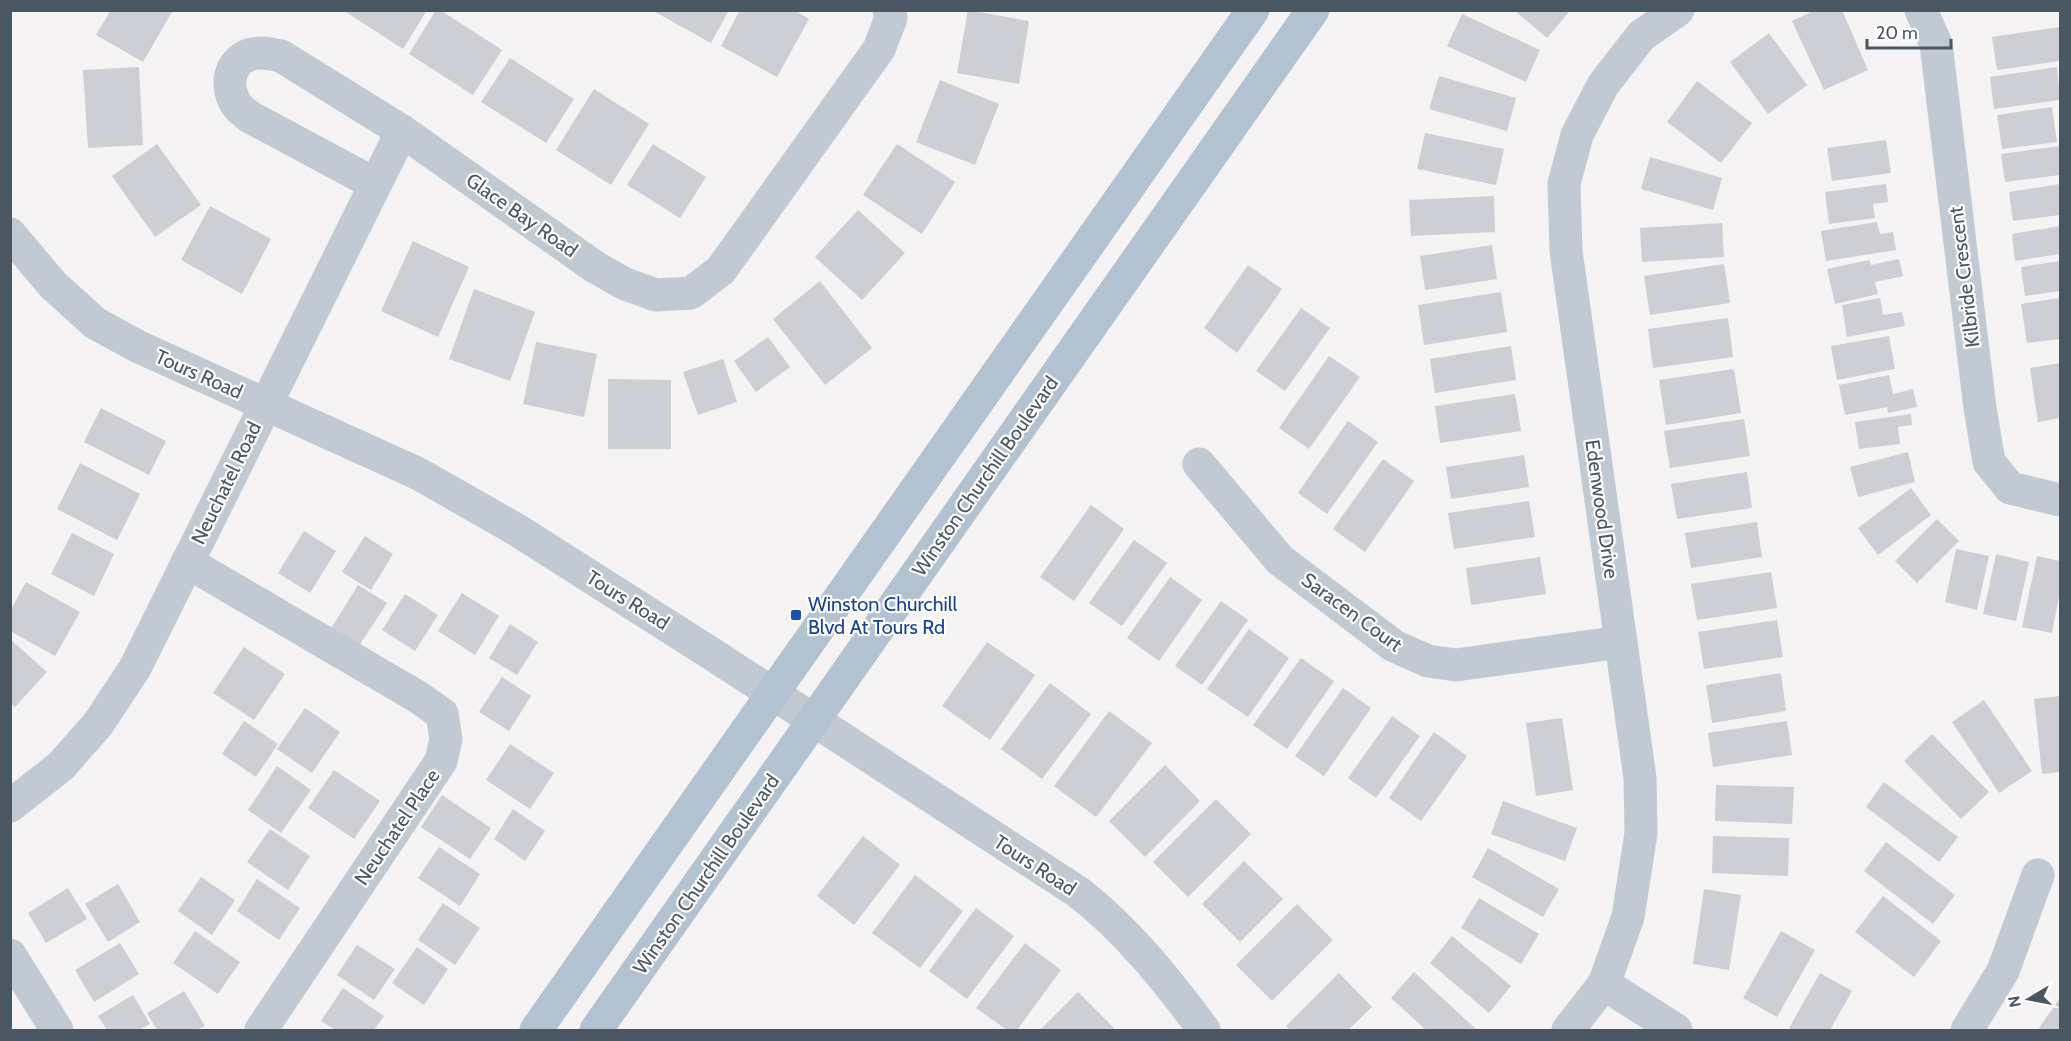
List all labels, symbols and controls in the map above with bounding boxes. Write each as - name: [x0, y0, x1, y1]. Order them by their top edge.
- scale bar: [1867, 12, 1951, 50]
- text: 20 m: [1876, 22, 1918, 44]
- street label: Glace Bay Road: [462, 168, 582, 262]
- street label: Kilbride Crescent: [1943, 205, 1985, 349]
- street label: Tours Road: [152, 344, 246, 404]
- street label: Winston Churchill Boulevard: [907, 371, 1063, 581]
- street label: Neuchatel Road: [186, 418, 266, 548]
- street label: Edenwood Drive: [1580, 438, 1624, 580]
- street label: Tours Road: [582, 565, 674, 635]
- street label: Saracen Court: [1297, 567, 1407, 657]
- place label: Winston Churchill Blvd At Tours Rd: [808, 592, 957, 639]
- marker: Winston Churchill Blvd At Tours Rd: [789, 608, 803, 622]
- street label: Neuchatel Place: [349, 764, 445, 890]
- street label: Winston Churchill Boulevard: [628, 769, 784, 979]
- street label: Tours Road: [989, 830, 1081, 900]
- north arrow: [1999, 969, 2059, 1029]
- text: N: [2004, 994, 2025, 1009]

